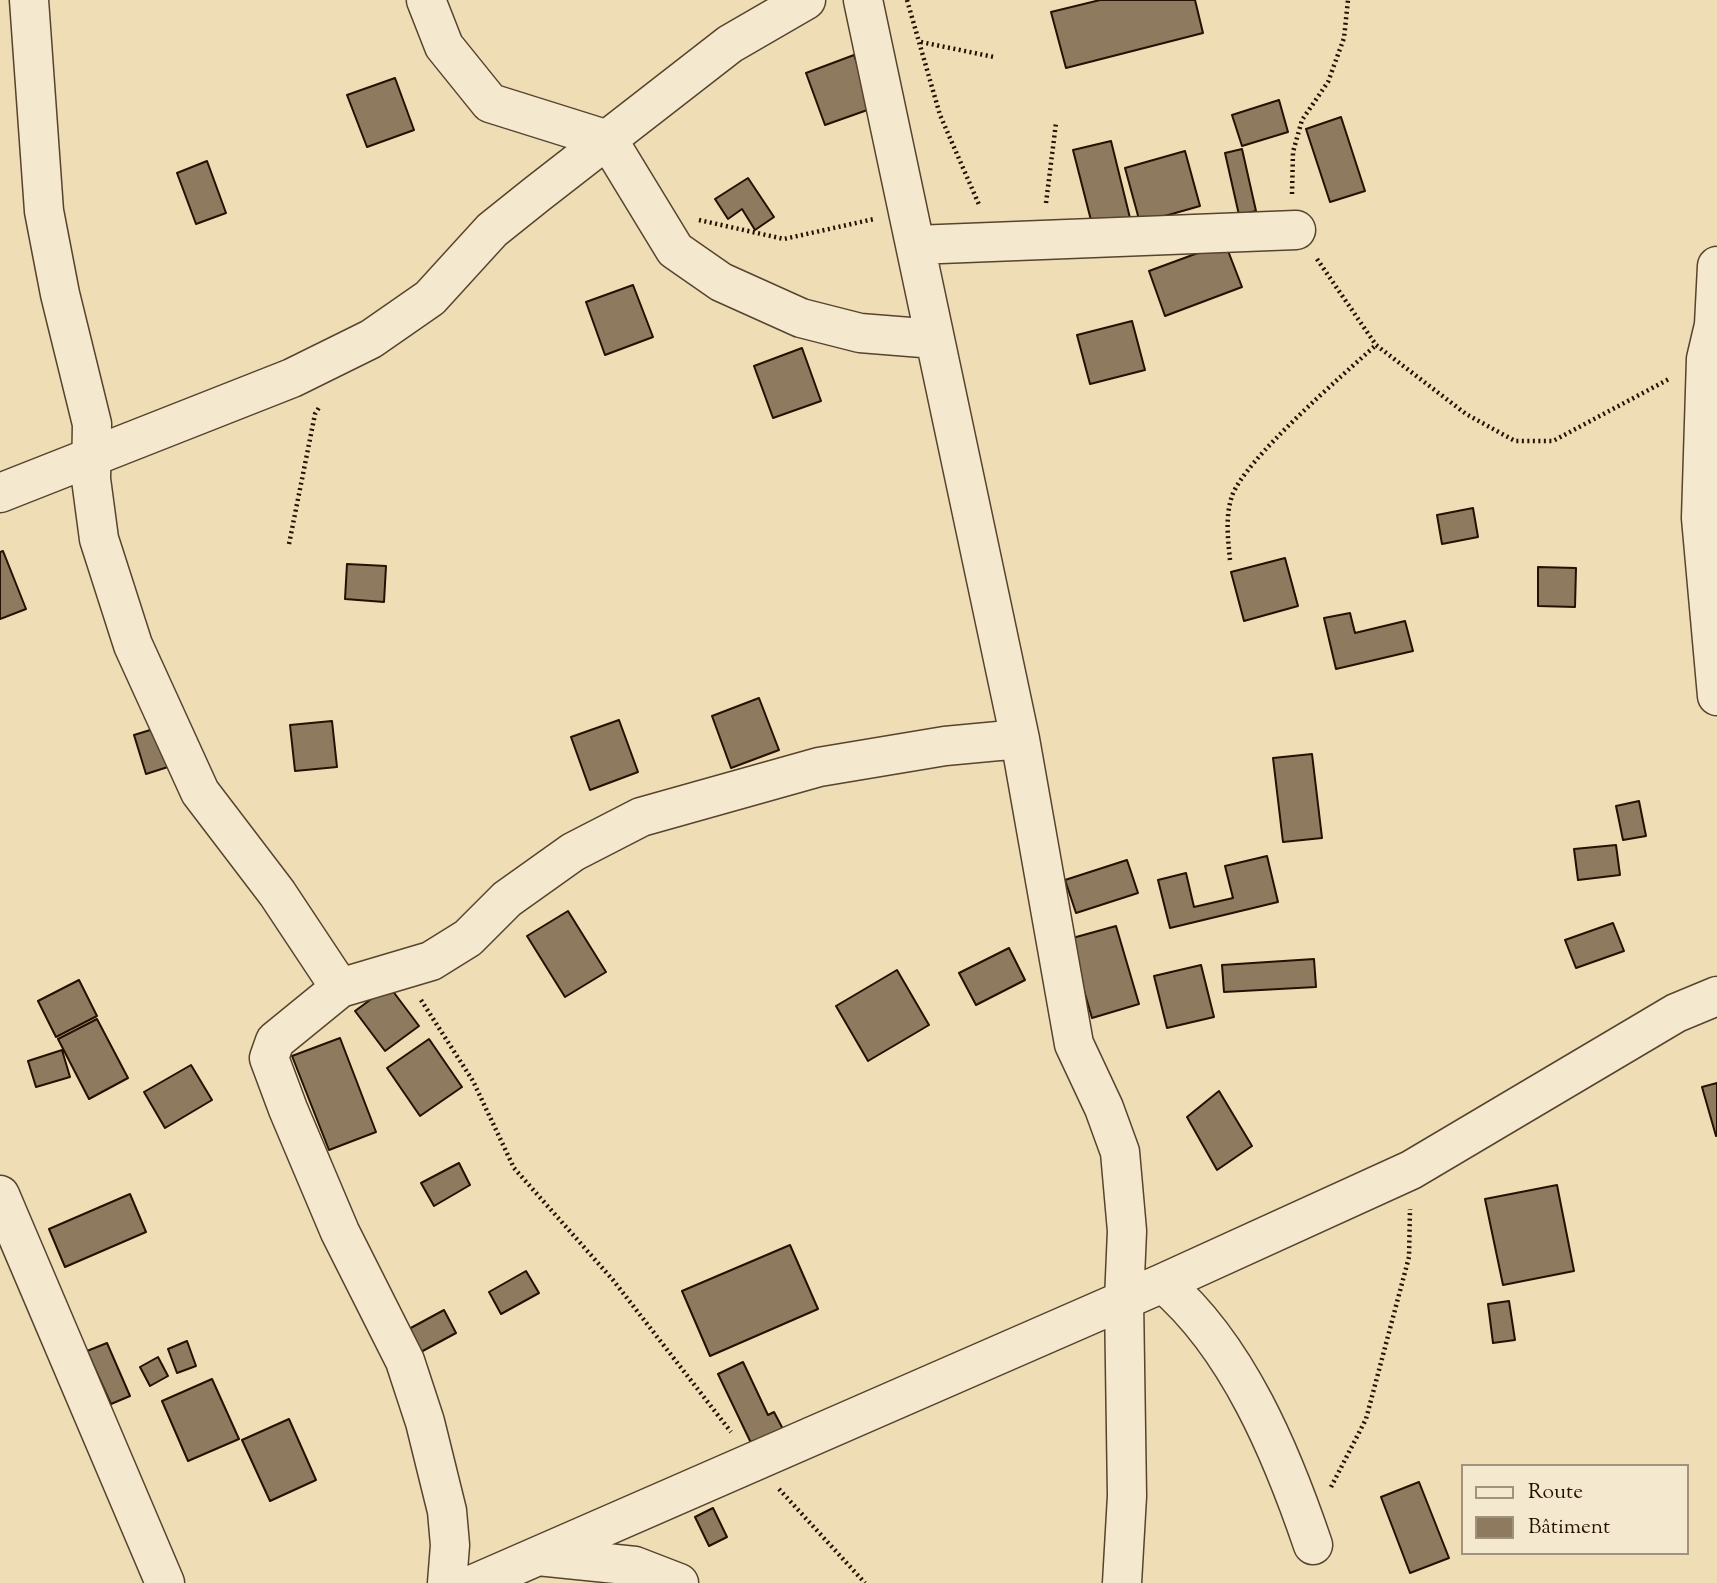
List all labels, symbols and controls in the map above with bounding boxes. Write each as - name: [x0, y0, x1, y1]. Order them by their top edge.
- legend: [1462, 1464, 1689, 1555]
- text: Route: [1528, 1478, 1583, 1508]
- text: Bâtiment: [1528, 1513, 1610, 1543]

